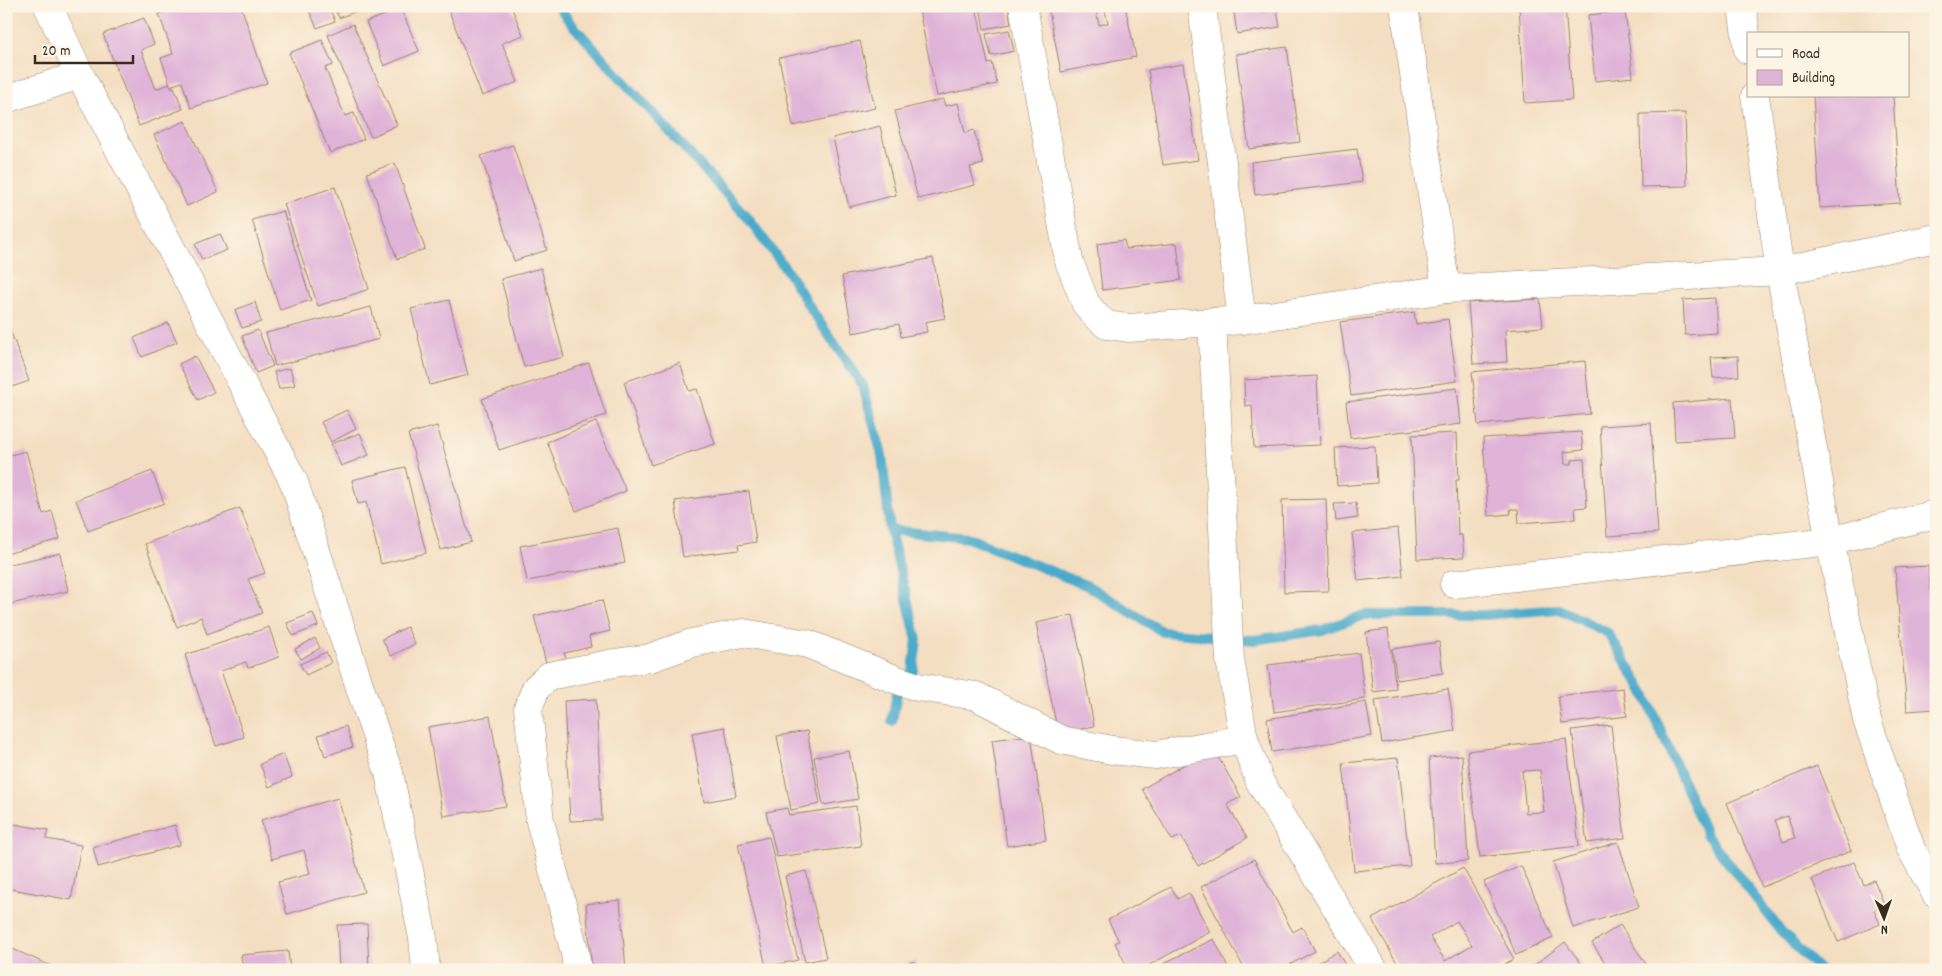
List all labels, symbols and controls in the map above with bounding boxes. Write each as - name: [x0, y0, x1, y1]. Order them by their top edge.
- scale bar: [35, 32, 132, 64]
- legend: [1747, 32, 1910, 98]
- text: 20 m: [42, 41, 70, 63]
- text: Road: [1792, 44, 1820, 66]
- text: Building: [1792, 68, 1835, 90]
- north arrow: [1860, 894, 1910, 944]
- text: N: [1880, 919, 1888, 939]

